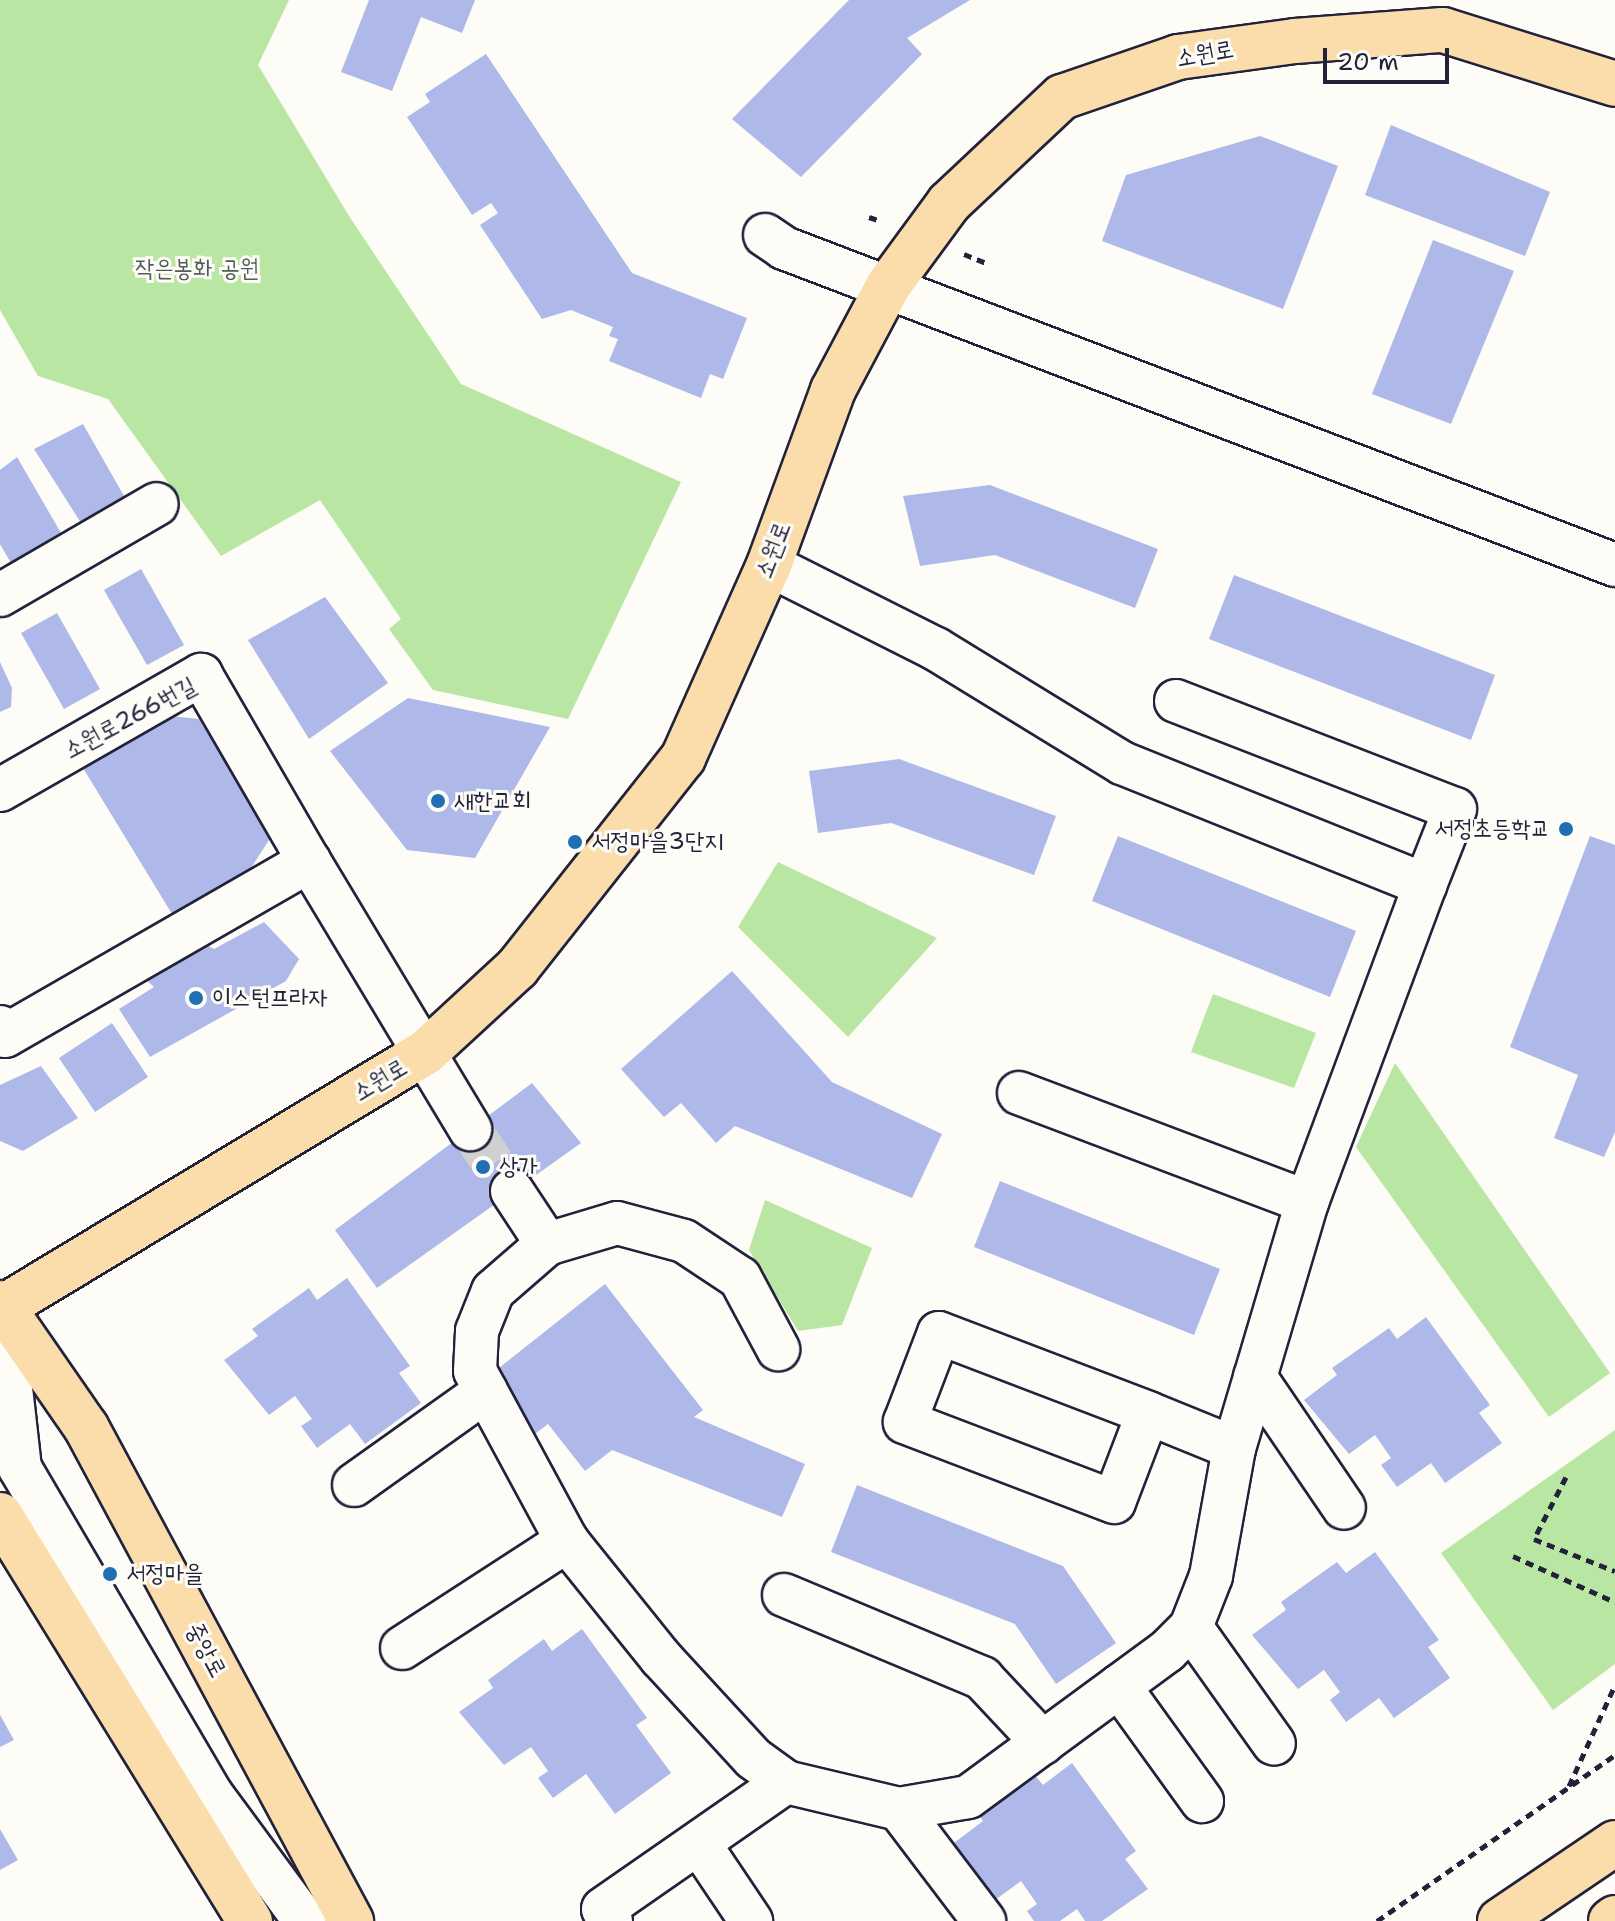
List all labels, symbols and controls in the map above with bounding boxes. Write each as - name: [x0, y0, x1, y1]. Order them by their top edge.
- scale bar: [1327, 32, 1453, 82]
- street label: 소원로: [1174, 35, 1236, 73]
- text: 20 m: [1337, 46, 1399, 78]
- park label: 작은봉화 공원: [135, 255, 259, 283]
- street label: 소원로: [749, 518, 797, 582]
- street label: 소원로266번길: [59, 671, 201, 765]
- place label: 새한교회: [454, 787, 531, 815]
- marker: 새한교회: [429, 792, 447, 810]
- place label: 서정초등학교: [1434, 815, 1550, 843]
- marker: 서정초등학교: [1557, 820, 1575, 838]
- place label: 서정마을3단지: [591, 828, 724, 856]
- marker: 서정마을3단지: [566, 833, 584, 851]
- place label: 이스턴프라자: [212, 984, 328, 1012]
- marker: 이스턴프라자: [187, 989, 205, 1007]
- street label: 소원로: [348, 1053, 412, 1107]
- place label: 상가: [499, 1153, 538, 1181]
- marker: 상가: [474, 1158, 492, 1176]
- place label: 서정마을: [126, 1560, 203, 1588]
- marker: 서정마을: [101, 1565, 119, 1583]
- street label: 중앙로: [180, 1618, 232, 1682]

